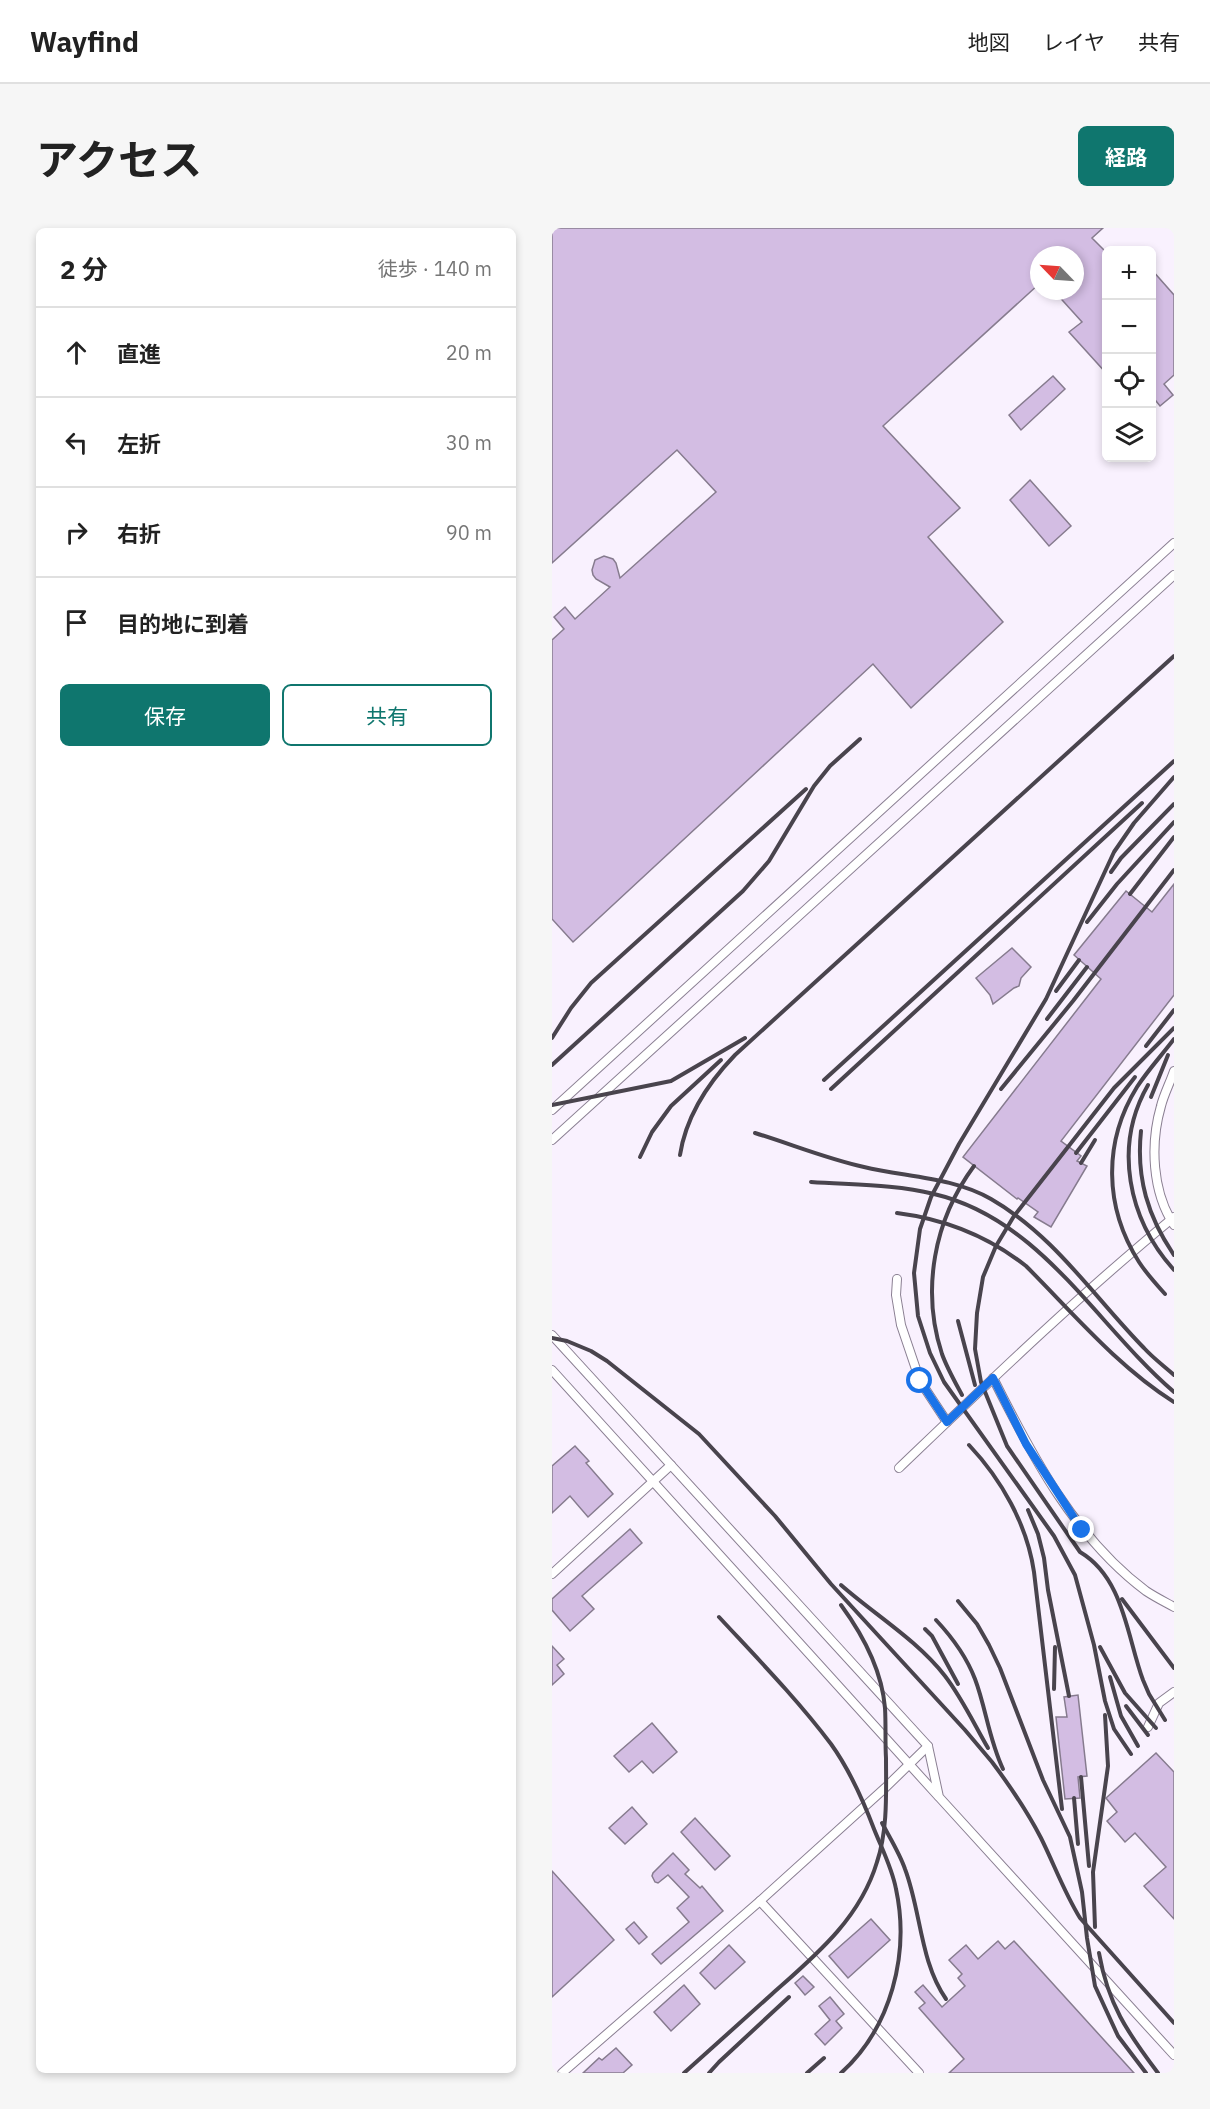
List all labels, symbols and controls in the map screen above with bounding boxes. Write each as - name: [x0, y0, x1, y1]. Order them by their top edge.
- text: Wayfind: [30, 23, 139, 60]
- text: 地図: [968, 28, 1010, 56]
- text: レイヤ: [1043, 28, 1105, 56]
- text: 共有: [1138, 28, 1180, 56]
- button: 経路: [1078, 126, 1174, 186]
- text: アクセス: [36, 132, 202, 187]
- north arrow: [1030, 246, 1084, 300]
- map controls: [1102, 246, 1156, 462]
- button: +: [1102, 246, 1156, 300]
- text: 2 分: [60, 252, 108, 286]
- text: 徒歩 · 140 m: [378, 255, 492, 282]
- button: −: [1102, 300, 1156, 354]
- icon: ahead: [60, 336, 93, 369]
- text: 直進: [117, 339, 161, 368]
- text: 20 m: [446, 339, 492, 366]
- button: locate: [1102, 354, 1156, 408]
- button: layers: [1102, 408, 1156, 462]
- icon: left: [60, 426, 93, 459]
- text: 左折: [117, 429, 161, 458]
- text: 30 m: [446, 429, 492, 456]
- icon: right: [60, 516, 93, 549]
- text: 右折: [117, 519, 161, 548]
- text: 90 m: [446, 519, 492, 546]
- icon: arrive: [60, 606, 93, 639]
- text: 目的地に到着: [117, 609, 249, 638]
- button: 保存: [60, 684, 270, 746]
- button: 共有: [282, 684, 492, 746]
- route start: [906, 1367, 932, 1393]
- route end: [1068, 1516, 1094, 1542]

